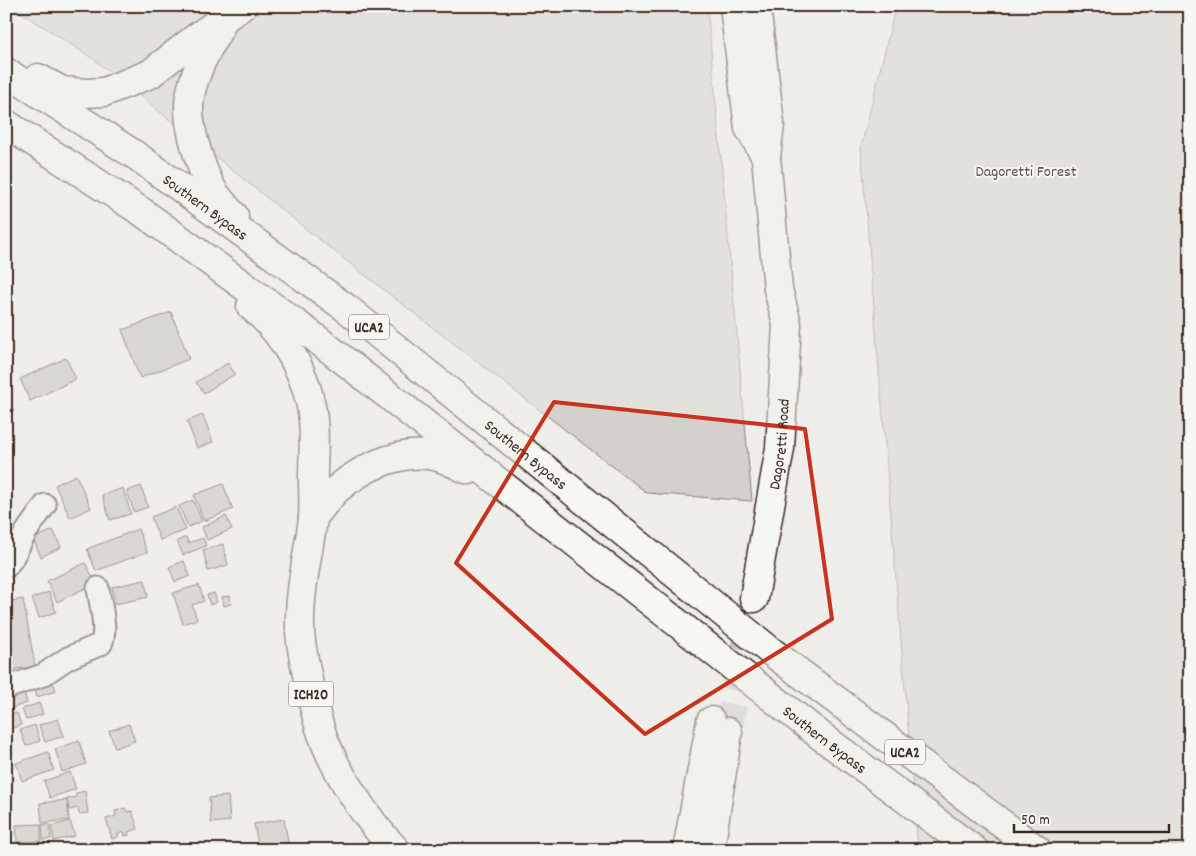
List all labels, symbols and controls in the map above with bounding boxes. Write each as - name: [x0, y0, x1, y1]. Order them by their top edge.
- park label: Dagoretti Forest: [975, 161, 1077, 184]
- street label: Southern Bypass: [157, 169, 252, 247]
- road number: UCA2: [349, 314, 389, 340]
- street label: Dagoretti Road: [764, 398, 797, 492]
- street label: Southern Bypass: [478, 415, 572, 497]
- road number: ICH20: [288, 682, 334, 706]
- street label: Southern Bypass: [777, 701, 871, 781]
- road number: UCA2: [885, 740, 925, 764]
- scale bar: [1014, 801, 1168, 833]
- text: 50 m: [1021, 810, 1050, 832]

